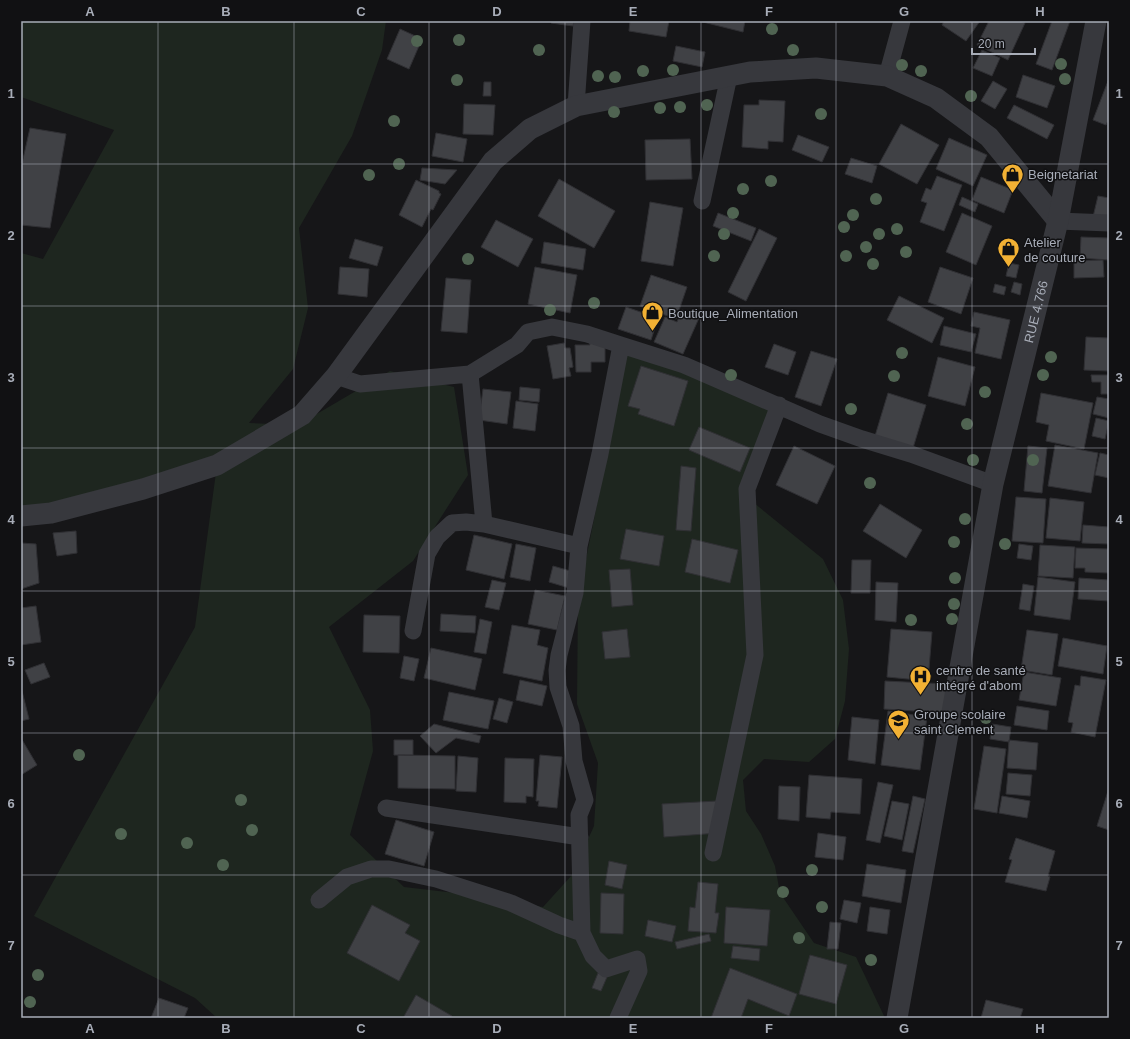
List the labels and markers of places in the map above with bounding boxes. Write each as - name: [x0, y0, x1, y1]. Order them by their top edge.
- shop icon: Beignetariat: [999, 161, 1025, 194]
- place label: Beignetariat: [1028, 167, 1098, 182]
- place label: Atelier de couture: [1024, 235, 1085, 265]
- shop icon: Atelier de couture: [995, 236, 1021, 269]
- shop icon: Boutique_Alimentation: [639, 300, 665, 333]
- place label: Boutique_Alimentation: [668, 306, 798, 321]
- place label: centre de santé intégré d'abom: [936, 663, 1026, 693]
- hospital icon: centre de santé intégré d'abom: [907, 664, 933, 697]
- place label: Groupe scolaire saint Clement: [914, 707, 1006, 737]
- school or university icon: Groupe scolaire saint Clement: [885, 708, 911, 741]

